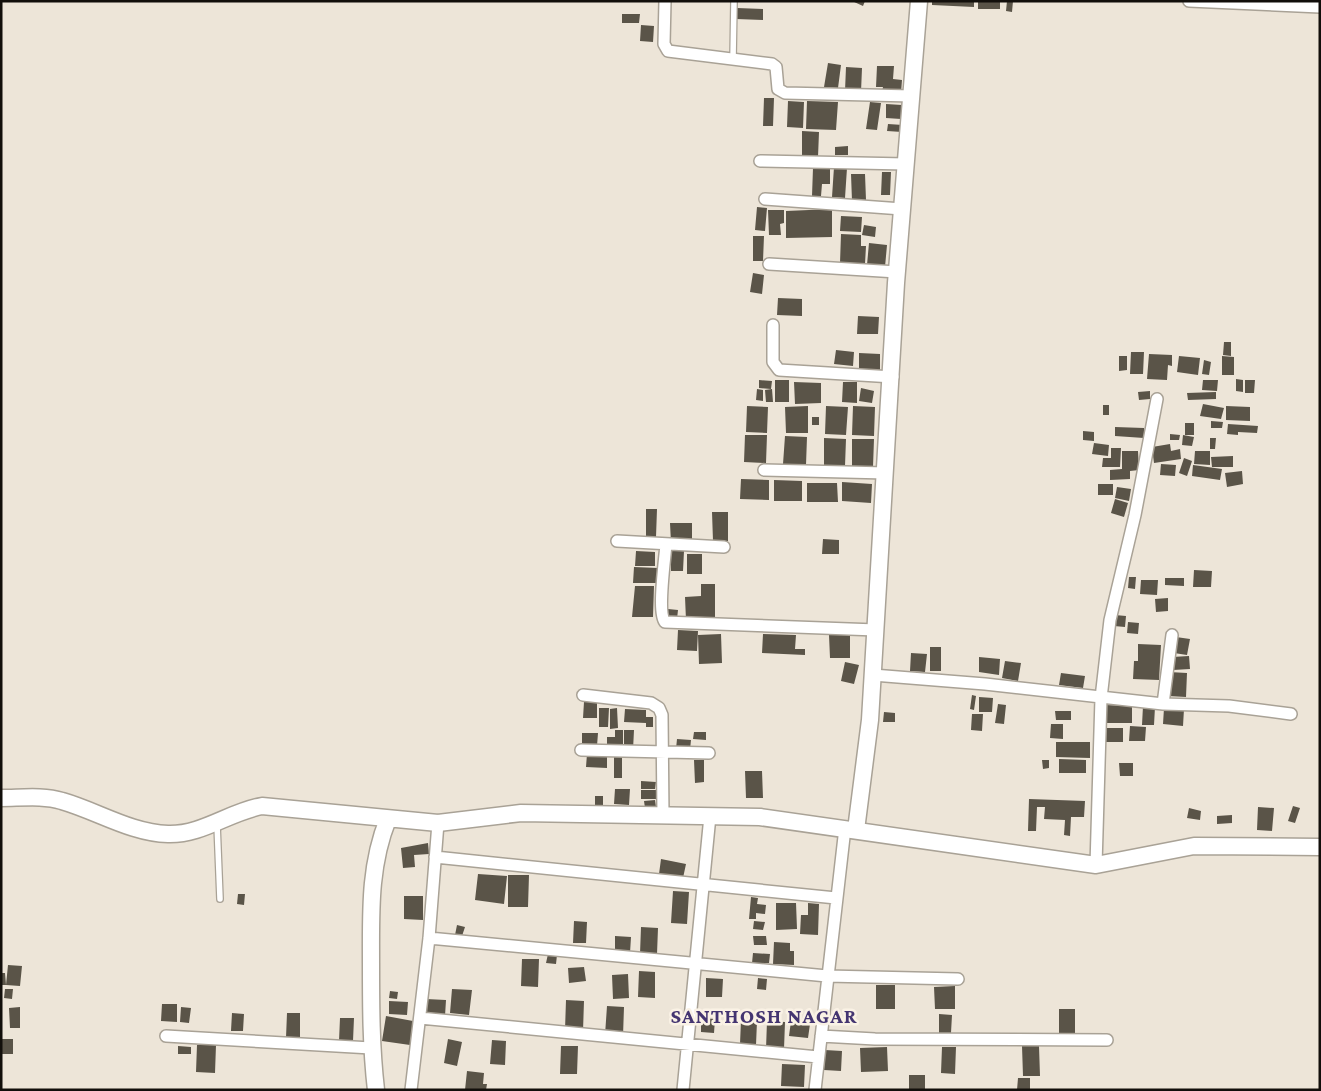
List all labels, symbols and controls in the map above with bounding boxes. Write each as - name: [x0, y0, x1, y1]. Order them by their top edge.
- district label: SANTHOSH NAGAR: [670, 1004, 858, 1028]

